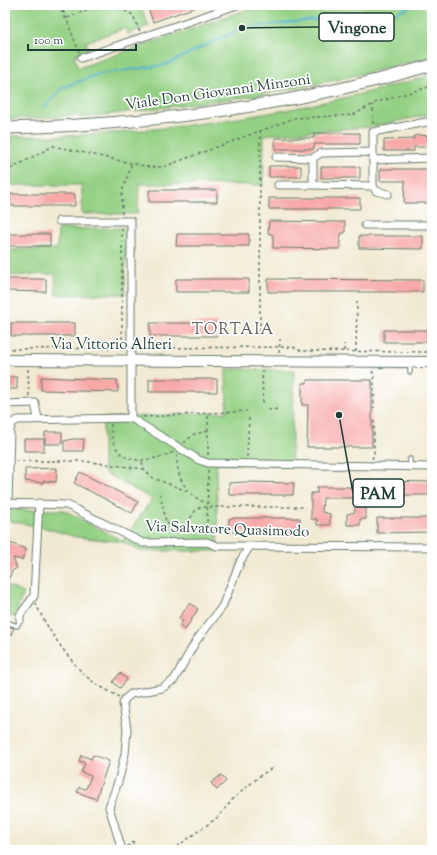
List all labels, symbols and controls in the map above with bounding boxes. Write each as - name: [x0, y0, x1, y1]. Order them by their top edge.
- callout: Vingone: [319, 13, 394, 41]
- text: Vingone: [327, 18, 387, 41]
- scale bar: [28, 26, 136, 52]
- text: 100 m: [34, 32, 63, 50]
- street label: Viale Don Giovanni Minzoni: [124, 70, 312, 116]
- district label: TORTAIA: [191, 319, 275, 342]
- street label: Via Vittorio Alfieri: [50, 335, 172, 356]
- callout: PAM: [353, 479, 404, 507]
- text: PAM: [360, 484, 396, 507]
- street label: Via Salvatore Quasimodo: [144, 517, 310, 543]

